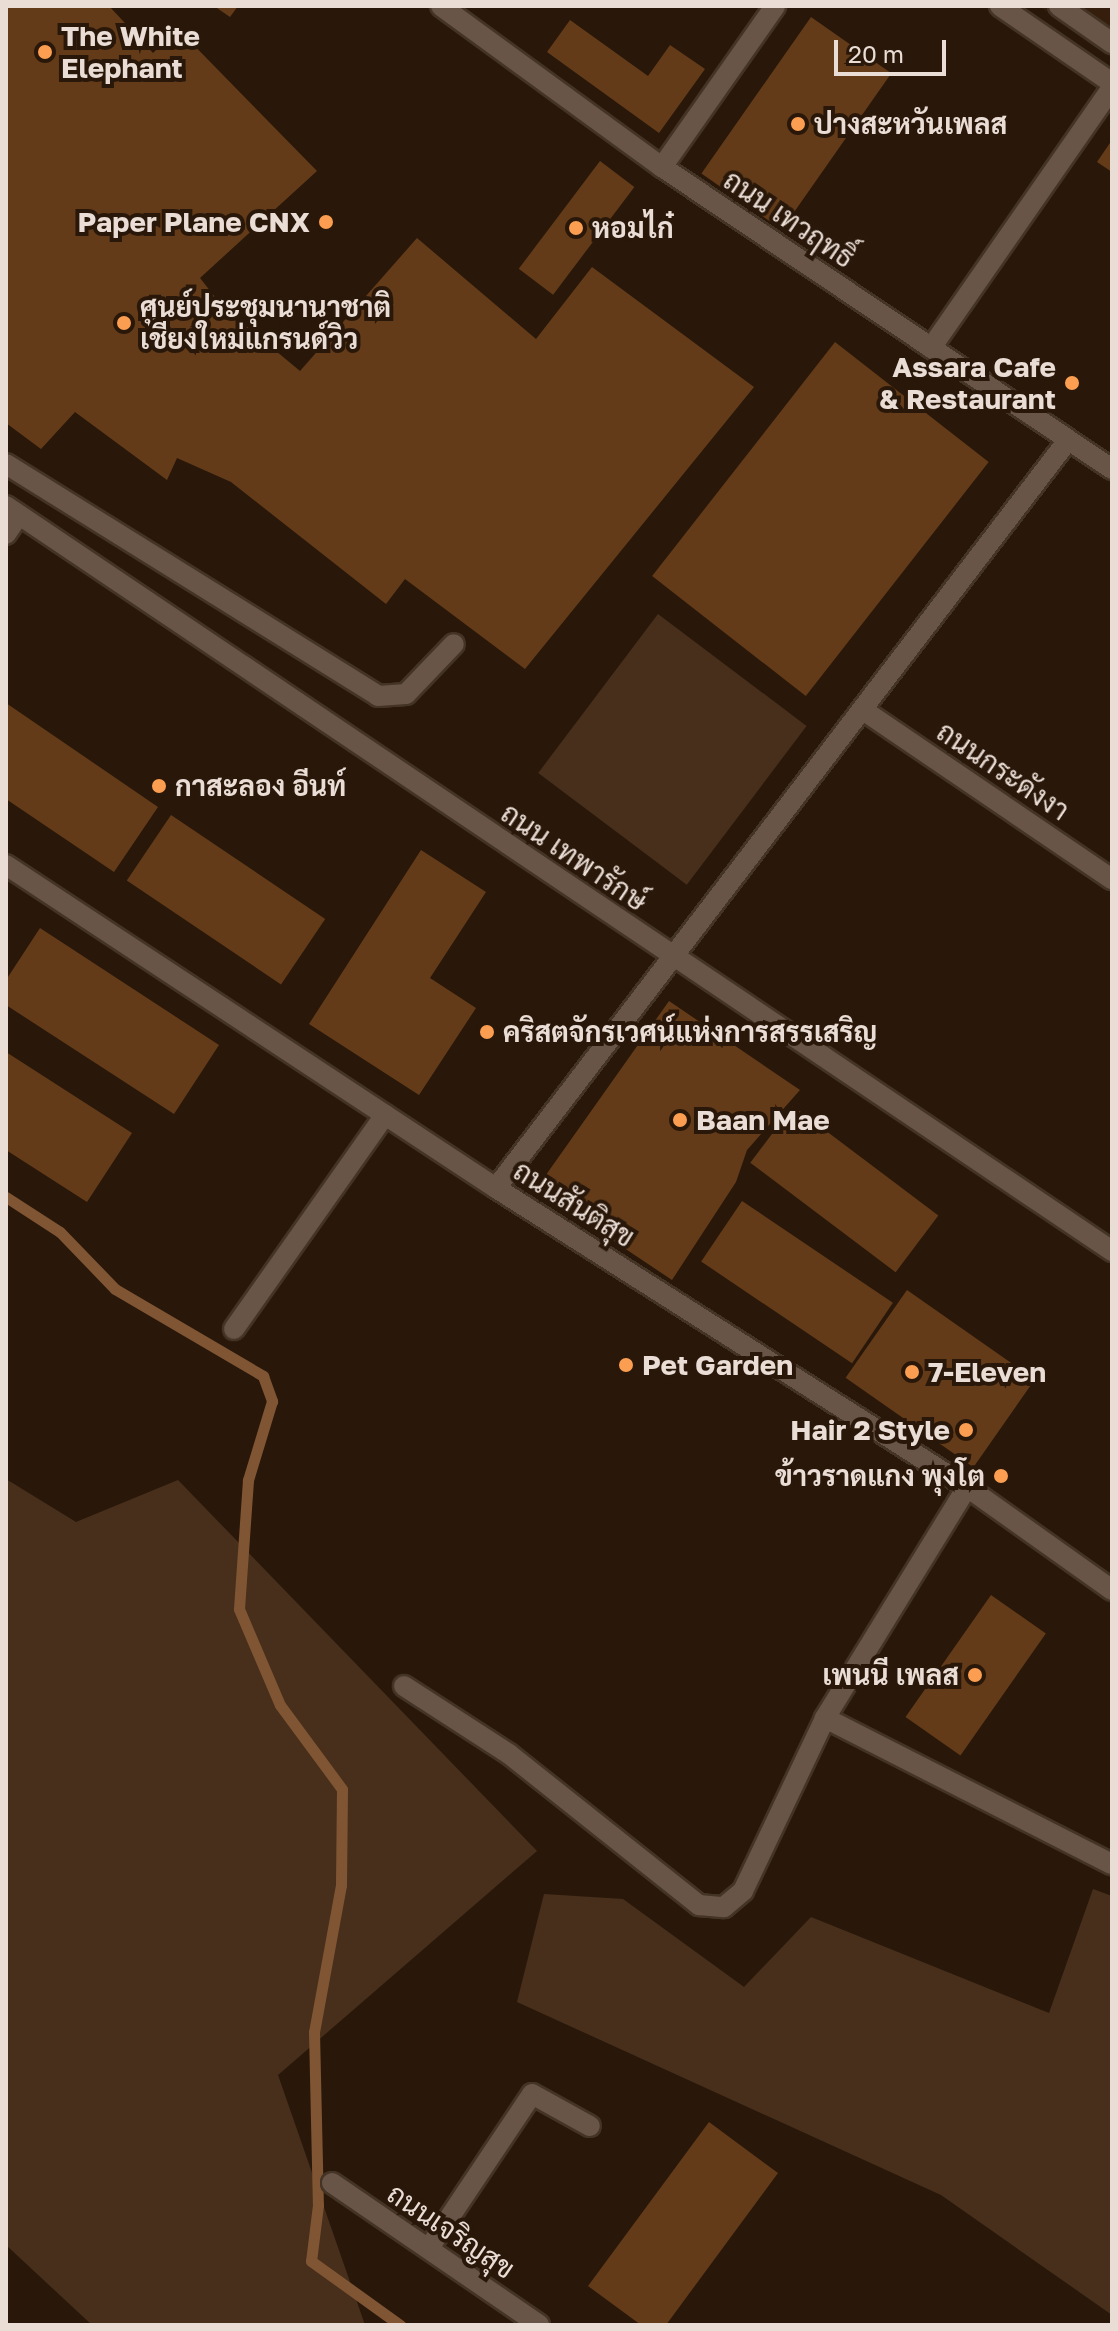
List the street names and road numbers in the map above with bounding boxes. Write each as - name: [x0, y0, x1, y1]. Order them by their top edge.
- street label: ถนน เทวฤทธิ์: [717, 163, 861, 275]
- street label: ถนนกระดังงา: [931, 715, 1075, 827]
- street label: ถนน เทพารักษ์: [495, 796, 653, 918]
- street label: ถนนสันติสุข: [507, 1154, 641, 1254]
- street label: ถนนเจริญสุข: [381, 2176, 521, 2286]

